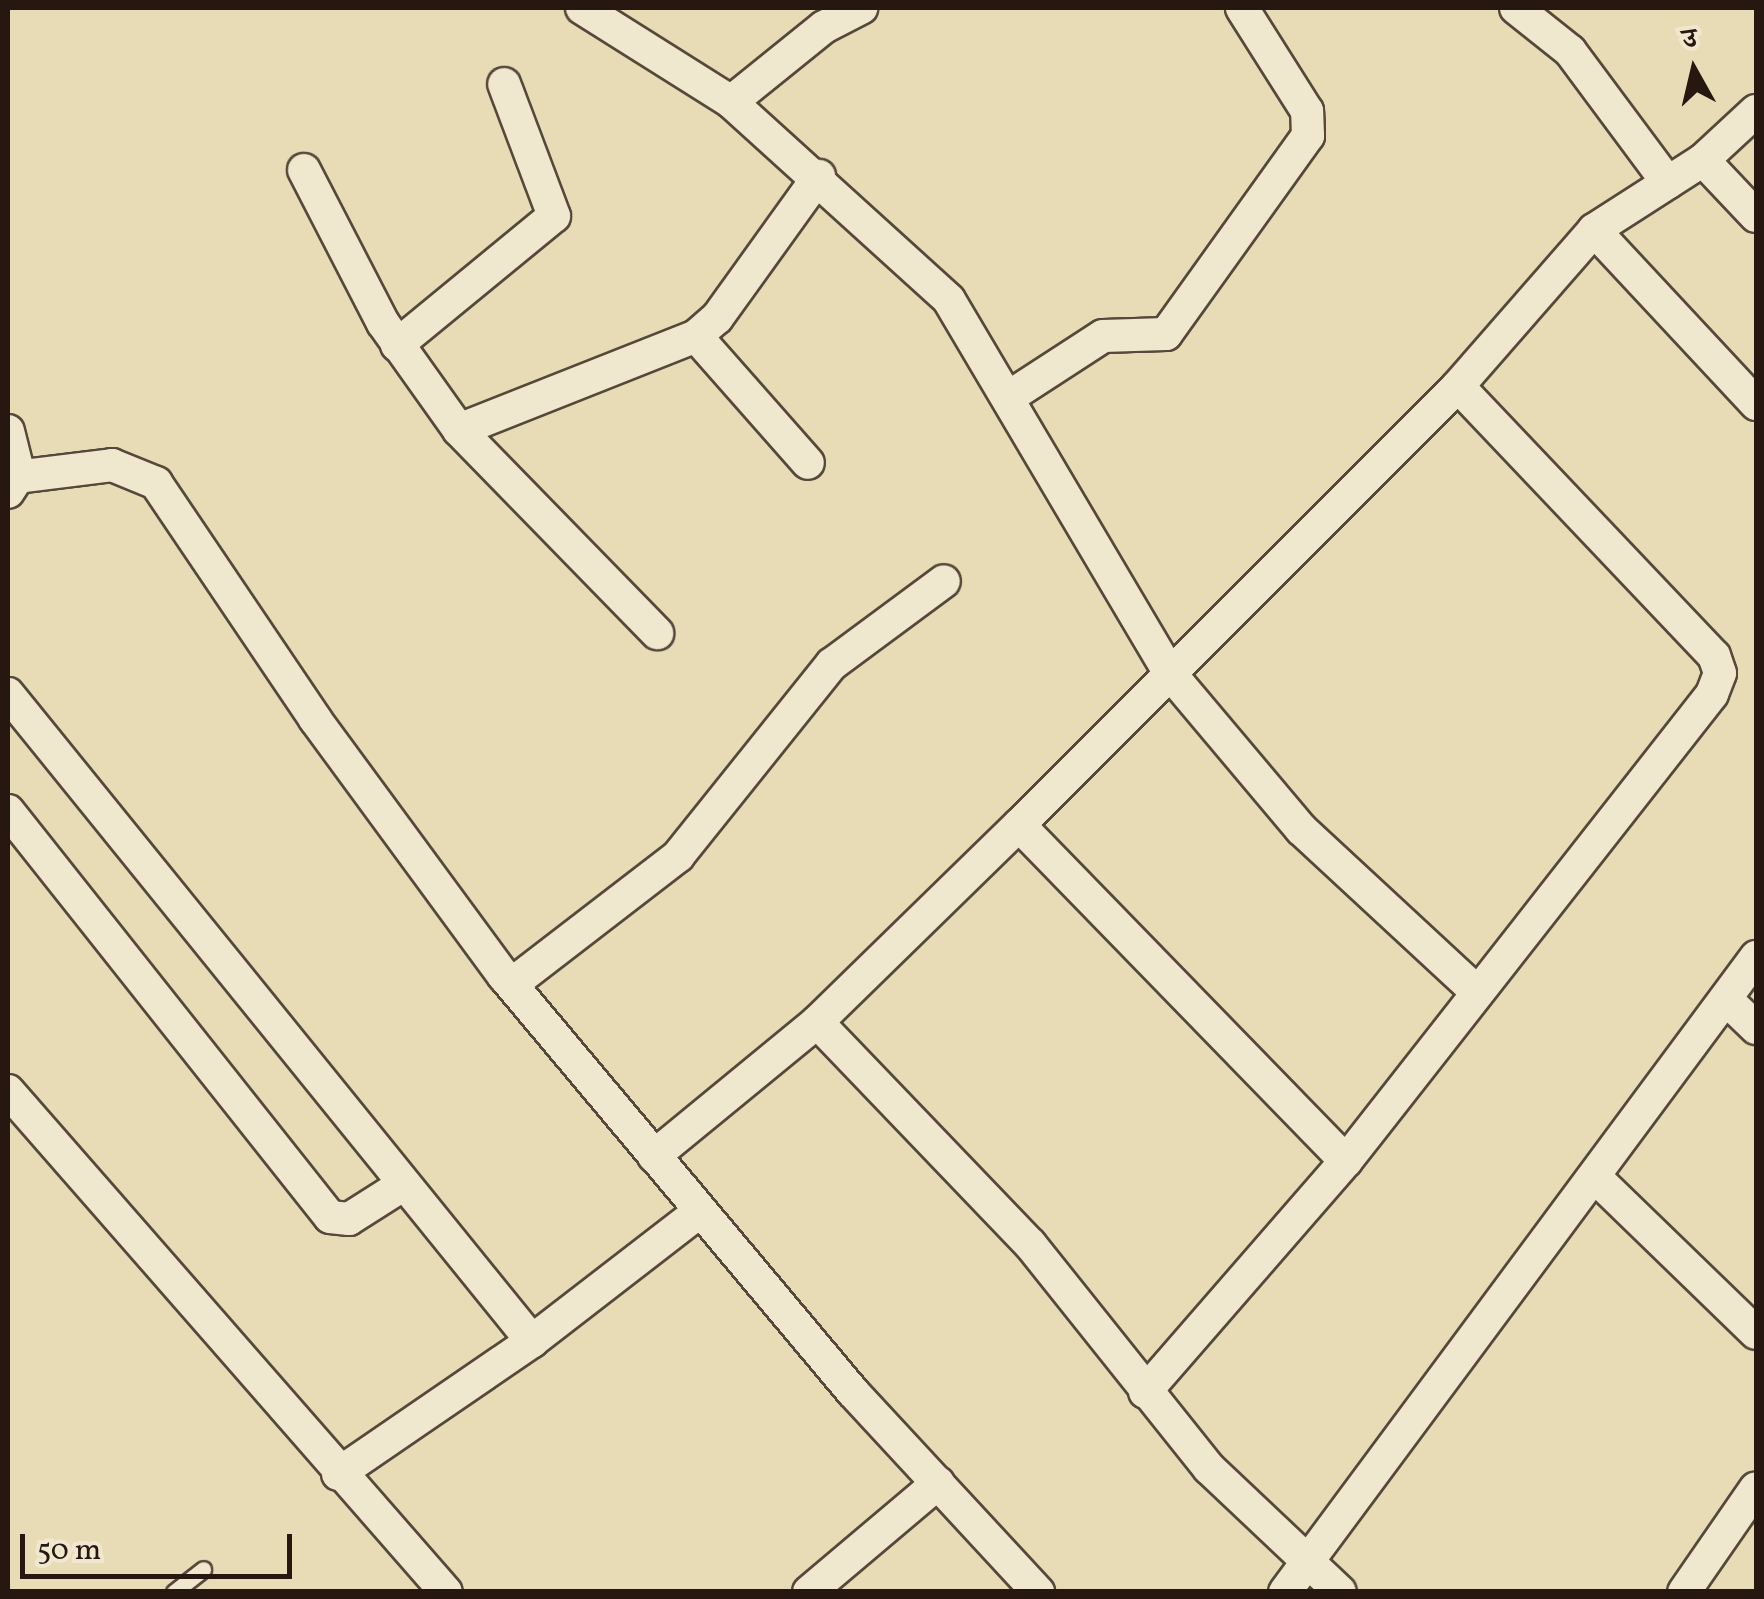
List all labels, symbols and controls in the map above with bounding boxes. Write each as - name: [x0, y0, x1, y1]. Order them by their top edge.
- text: उ: [1680, 19, 1700, 60]
- north arrow: [1644, 20, 1744, 120]
- scale bar: [25, 1514, 298, 1576]
- text: 50 m: [37, 1530, 101, 1572]

